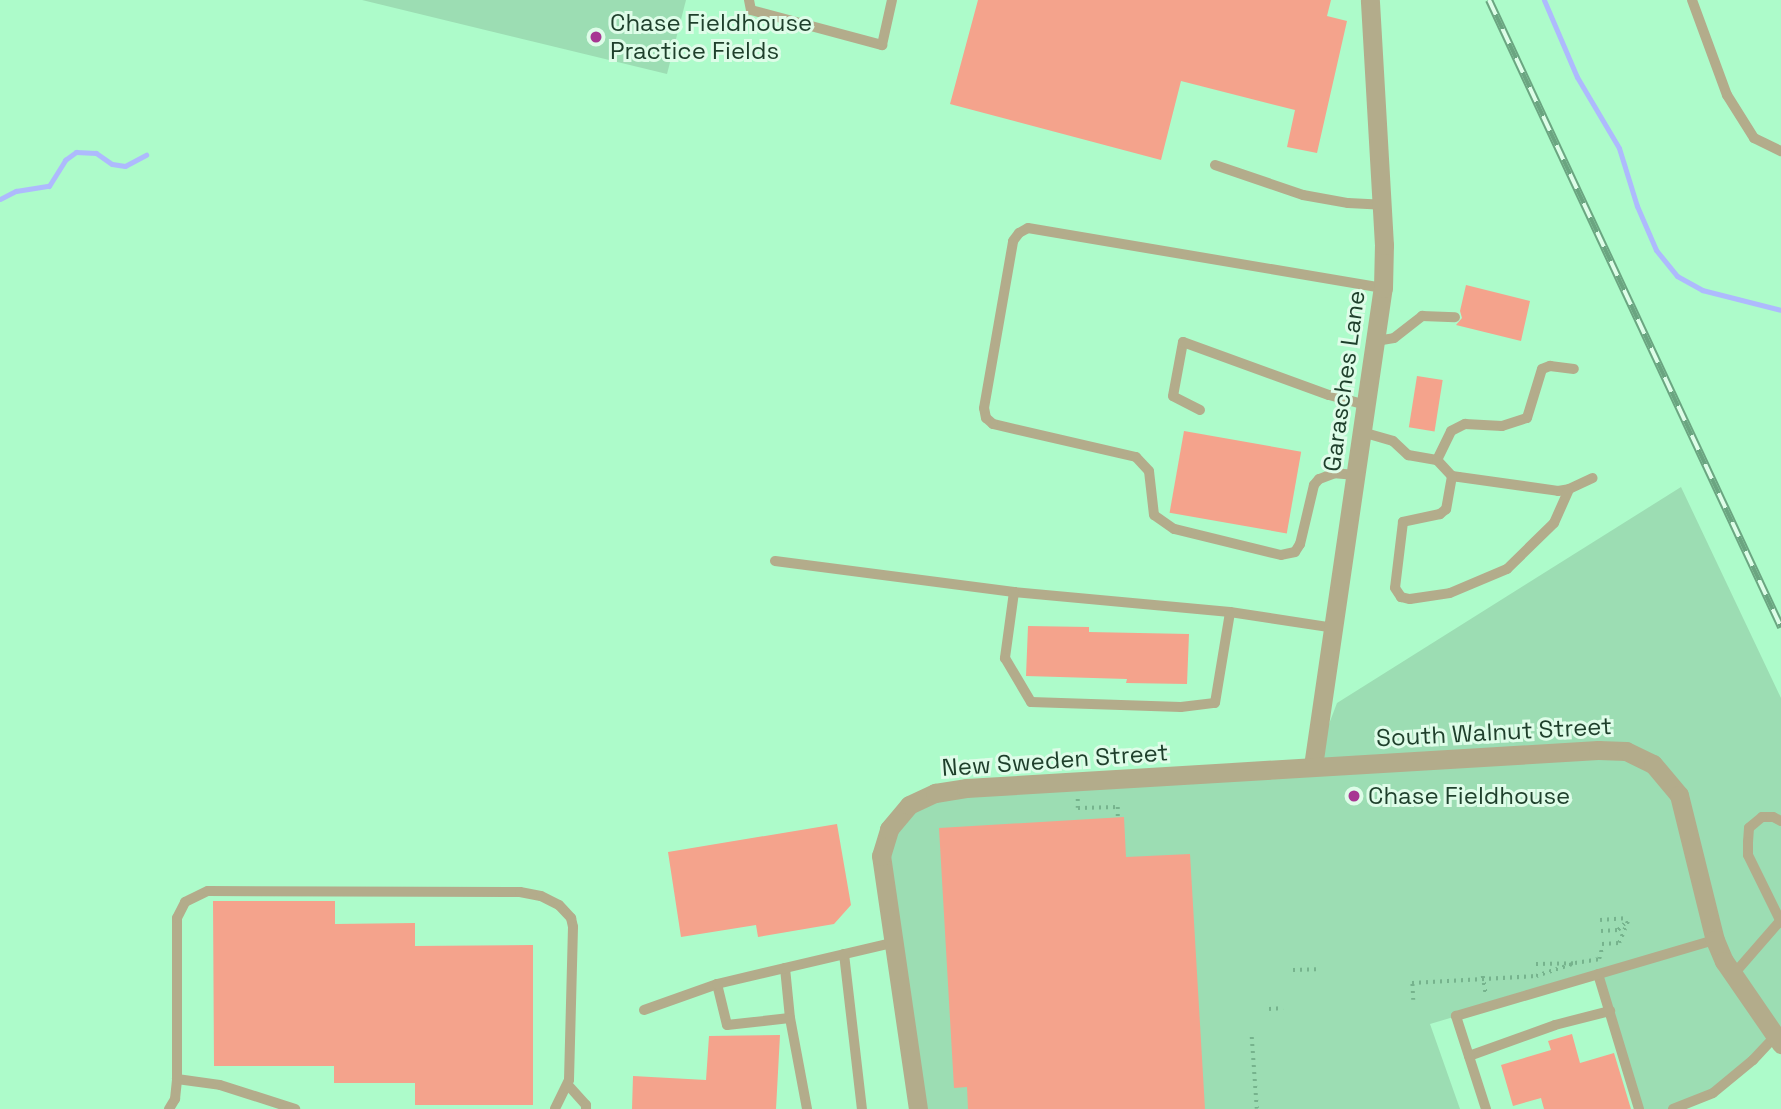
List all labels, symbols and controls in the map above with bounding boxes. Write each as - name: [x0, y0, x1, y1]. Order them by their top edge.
- place label: Chase Fieldhouse Practice Fields: [610, 9, 812, 65]
- marker: Chase Fieldhouse Practice Fields: [588, 29, 604, 45]
- street label: Garasches Lane: [1317, 289, 1371, 473]
- street label: South Walnut Street: [1375, 711, 1613, 753]
- street label: New Sweden Street: [941, 738, 1169, 782]
- place label: Chase Fieldhouse: [1368, 782, 1570, 810]
- marker: Chase Fieldhouse: [1346, 788, 1362, 804]

